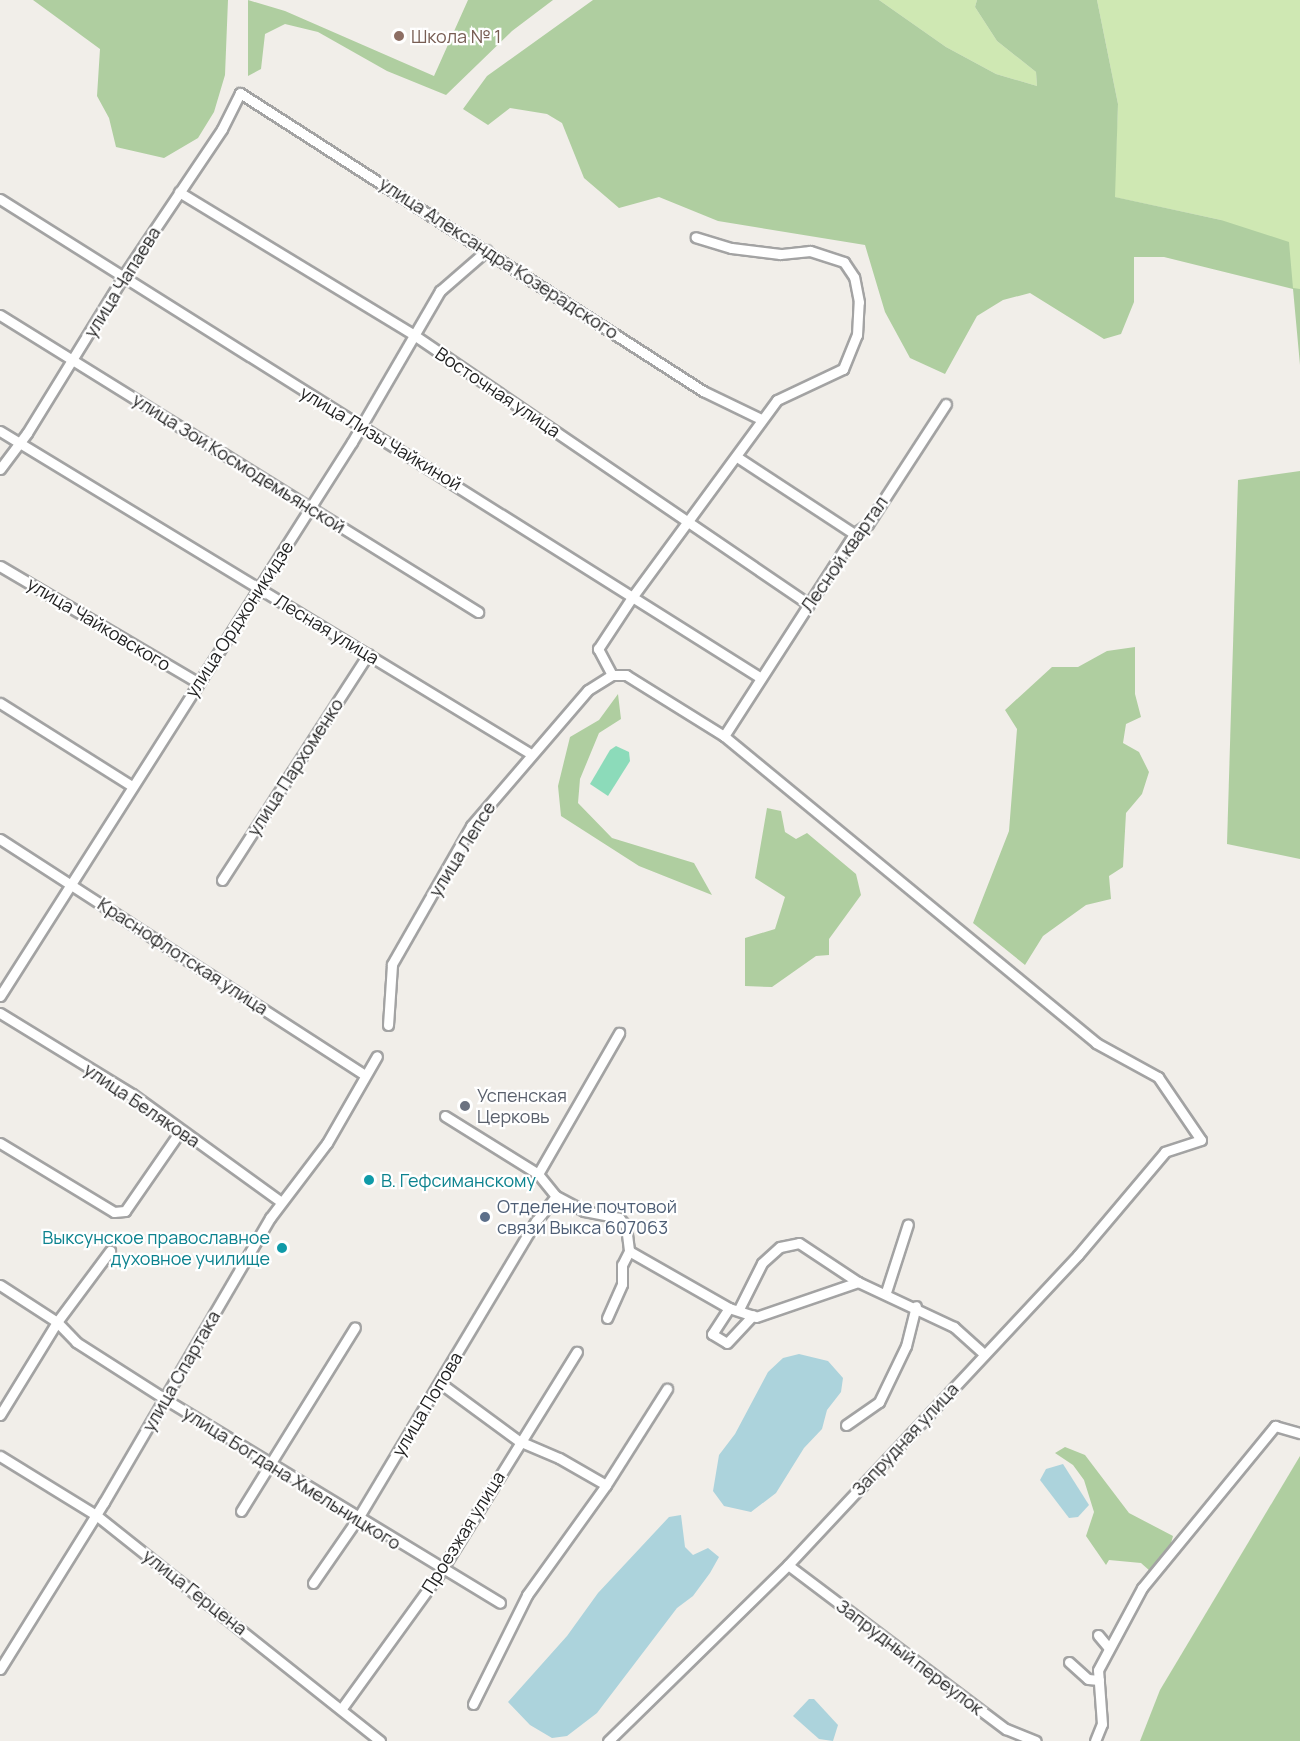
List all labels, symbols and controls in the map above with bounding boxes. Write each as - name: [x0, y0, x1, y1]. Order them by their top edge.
- place label: Школа № 1: [411, 25, 501, 47]
- marker: Школа № 1: [392, 29, 406, 43]
- street label: улица Александра Козерадского: [375, 172, 623, 344]
- street label: улица Чапаева: [79, 223, 165, 341]
- street label: Восточная улица: [432, 342, 564, 442]
- street label: улица Лизы Чайкиной: [296, 381, 466, 495]
- street label: улица Зои Космодемьянской: [129, 388, 349, 538]
- street label: Лесной квартал: [796, 492, 892, 616]
- street label: улица Орджоникидзе: [180, 537, 298, 701]
- street label: улица Чайковского: [23, 573, 175, 675]
- street label: Лесная улица: [271, 589, 383, 669]
- street label: улица Пархоменко: [242, 694, 348, 840]
- street label: улица Лепсе: [424, 797, 500, 901]
- street label: Краснофлотская улица: [94, 893, 272, 1019]
- street label: улица Белякова: [80, 1058, 204, 1152]
- place label: Успенская Церковь: [477, 1085, 567, 1128]
- marker: Успенская Церковь: [458, 1099, 472, 1113]
- place label: В. Гефсиманскому: [381, 1169, 536, 1191]
- marker: В. Гефсиманскому: [362, 1173, 376, 1187]
- place label: Отделение почтовой связи Выкса 607063: [497, 1196, 677, 1238]
- marker: Отделение почтовой связи Выкса 607063: [478, 1210, 492, 1224]
- place label: Выксунское православное духовное училище: [42, 1227, 270, 1270]
- marker: Выксунское православное духовное училище: [275, 1241, 289, 1255]
- street label: улица Спартака: [138, 1307, 224, 1435]
- street label: улица Попова: [387, 1348, 467, 1460]
- street label: Запрудная улица: [847, 1378, 963, 1500]
- street label: улица Богдана Хмельницкого: [179, 1402, 405, 1554]
- street label: Проезжая улица: [417, 1467, 509, 1597]
- street label: улица Герцена: [139, 1545, 251, 1639]
- street label: Запрудный переулок: [832, 1595, 988, 1719]

